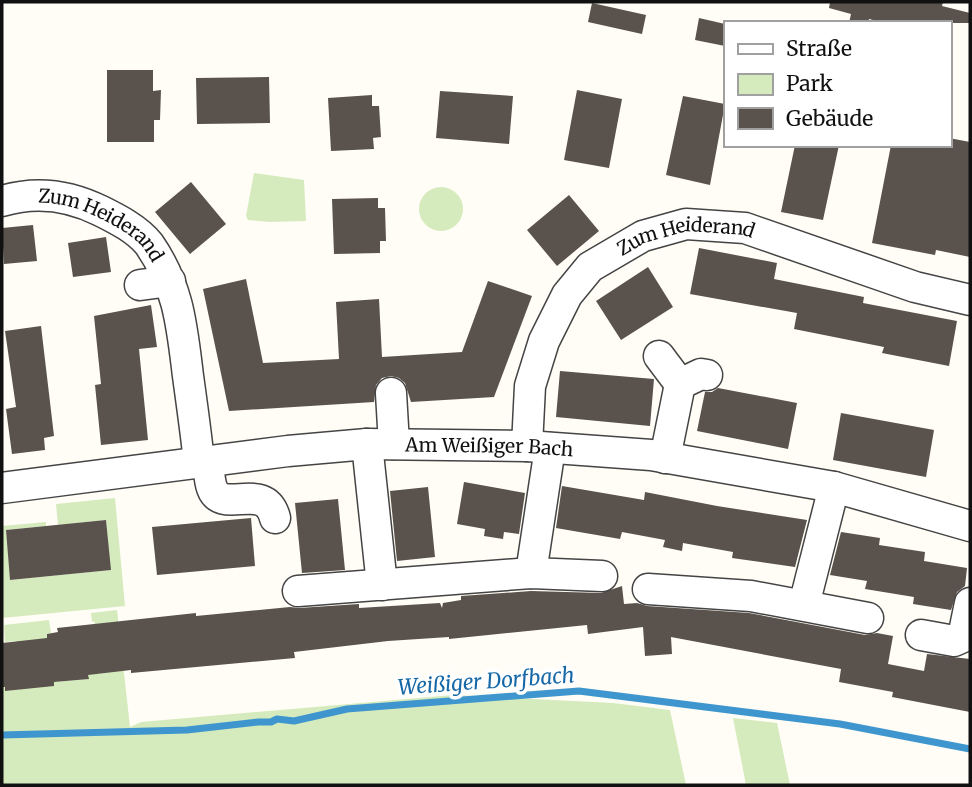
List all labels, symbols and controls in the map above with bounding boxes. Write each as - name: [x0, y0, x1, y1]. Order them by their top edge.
- legend: [724, 21, 951, 147]
- text: Straße: [786, 35, 852, 62]
- text: Park: [786, 70, 833, 97]
- text: Gebäude: [786, 105, 873, 132]
- street label: Zum Heiderand: [38, 183, 169, 266]
- street label: Zum Heiderand: [612, 212, 758, 261]
- street label: Am Weißiger Bach: [404, 432, 575, 461]
- water label: Weißiger Dorfbach: [397, 661, 575, 701]

